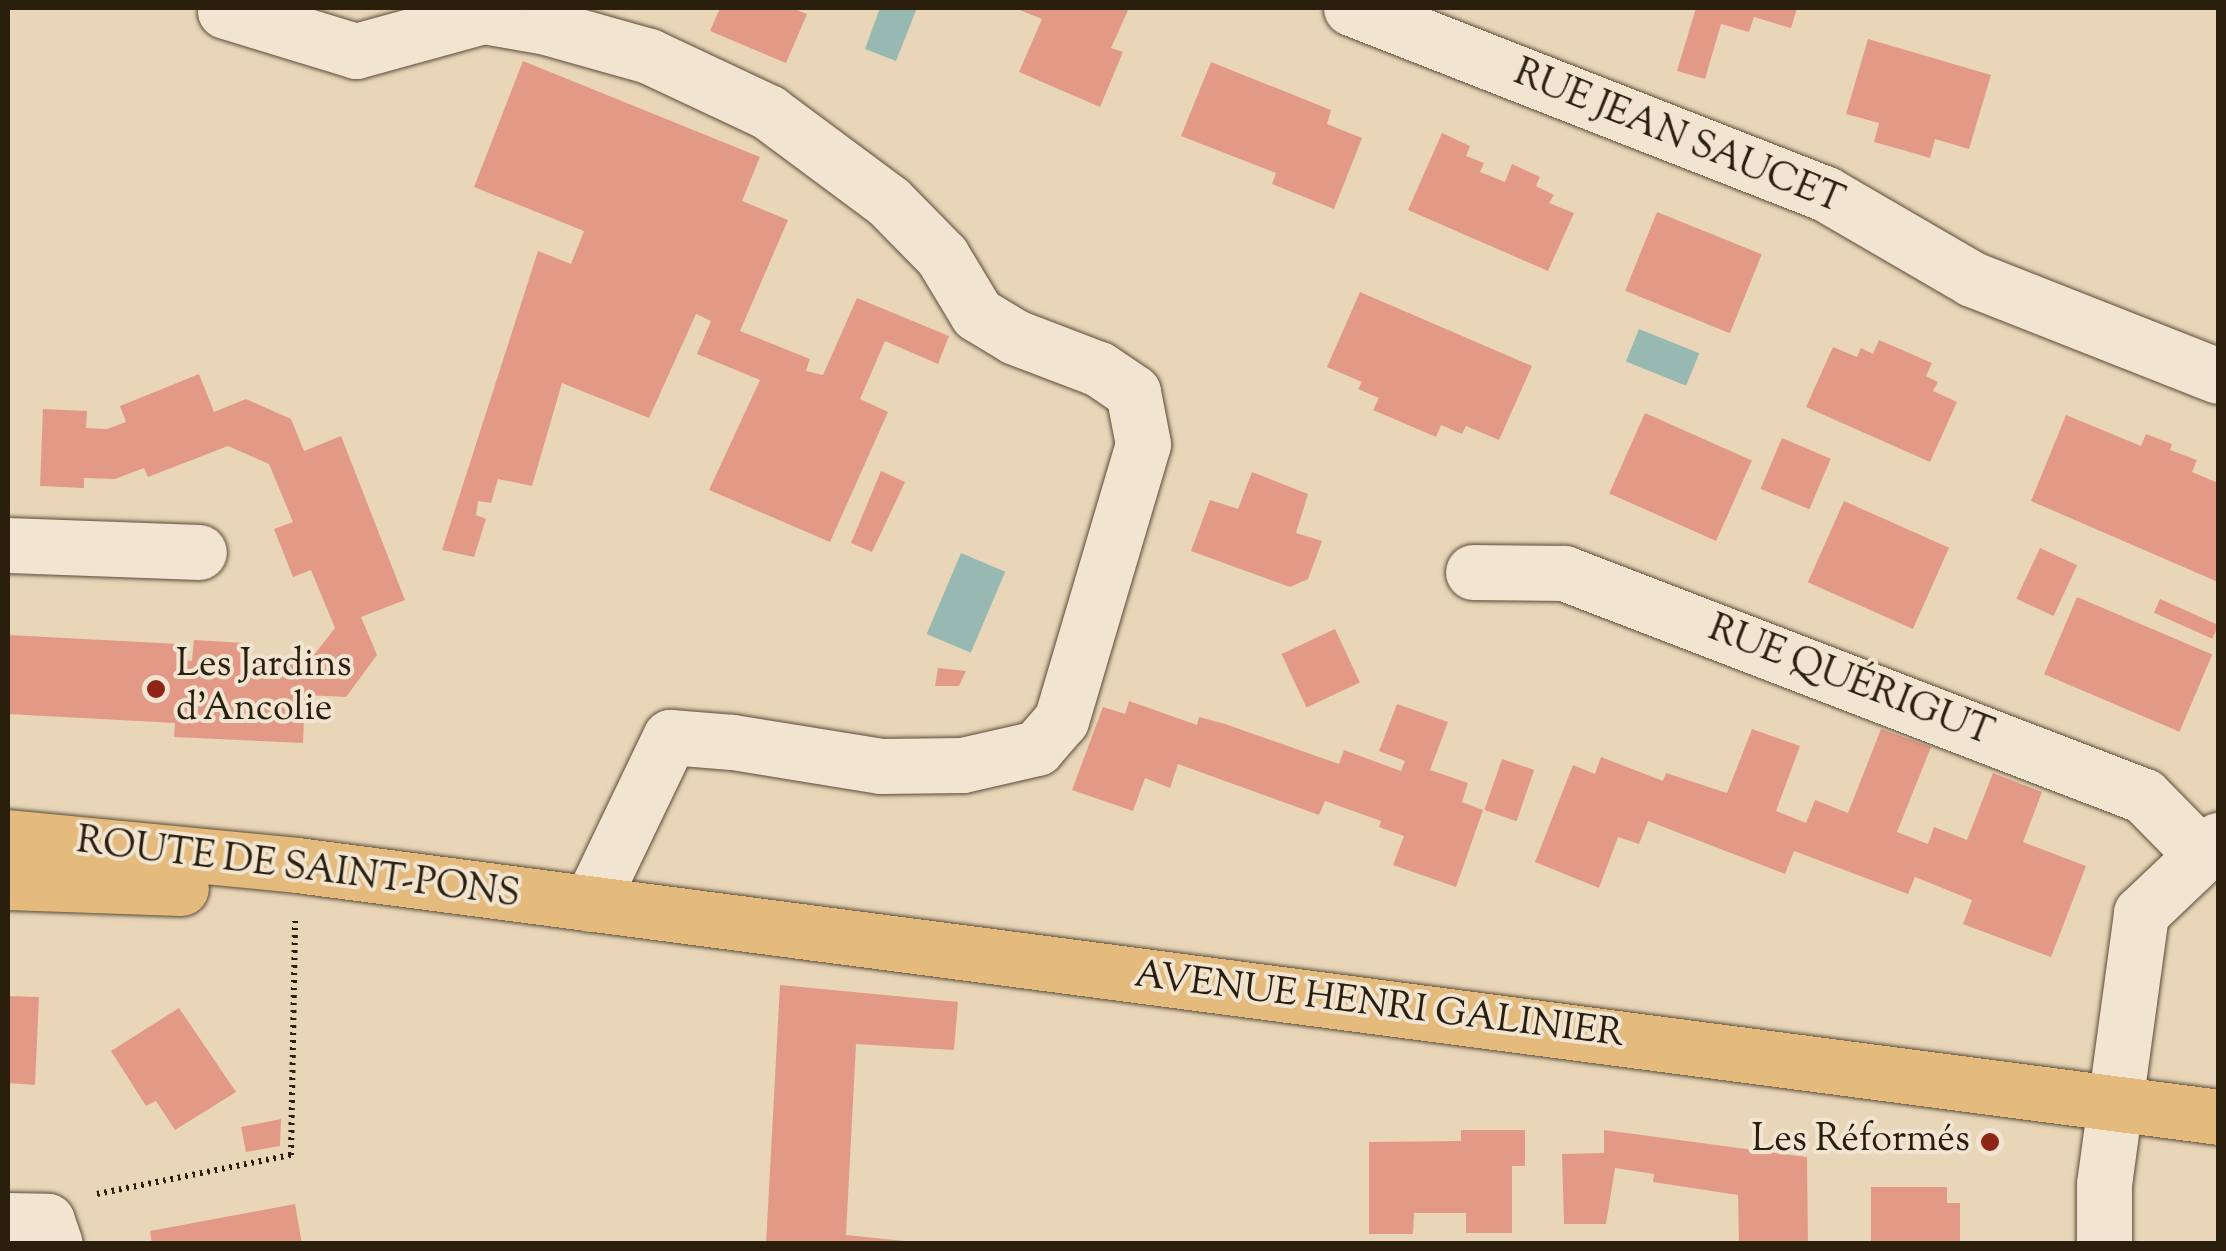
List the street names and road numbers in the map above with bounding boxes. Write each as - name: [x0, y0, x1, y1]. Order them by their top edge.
- street label: RUE JEAN SAUCET: [1506, 52, 1850, 226]
- street label: RUE QUÉRIGUT: [1701, 608, 1999, 758]
- street label: ROUTE DE SAINT-PONS: [74, 820, 522, 920]
- street label: AVENUE HENRI GALINIER: [1132, 954, 1626, 1060]

